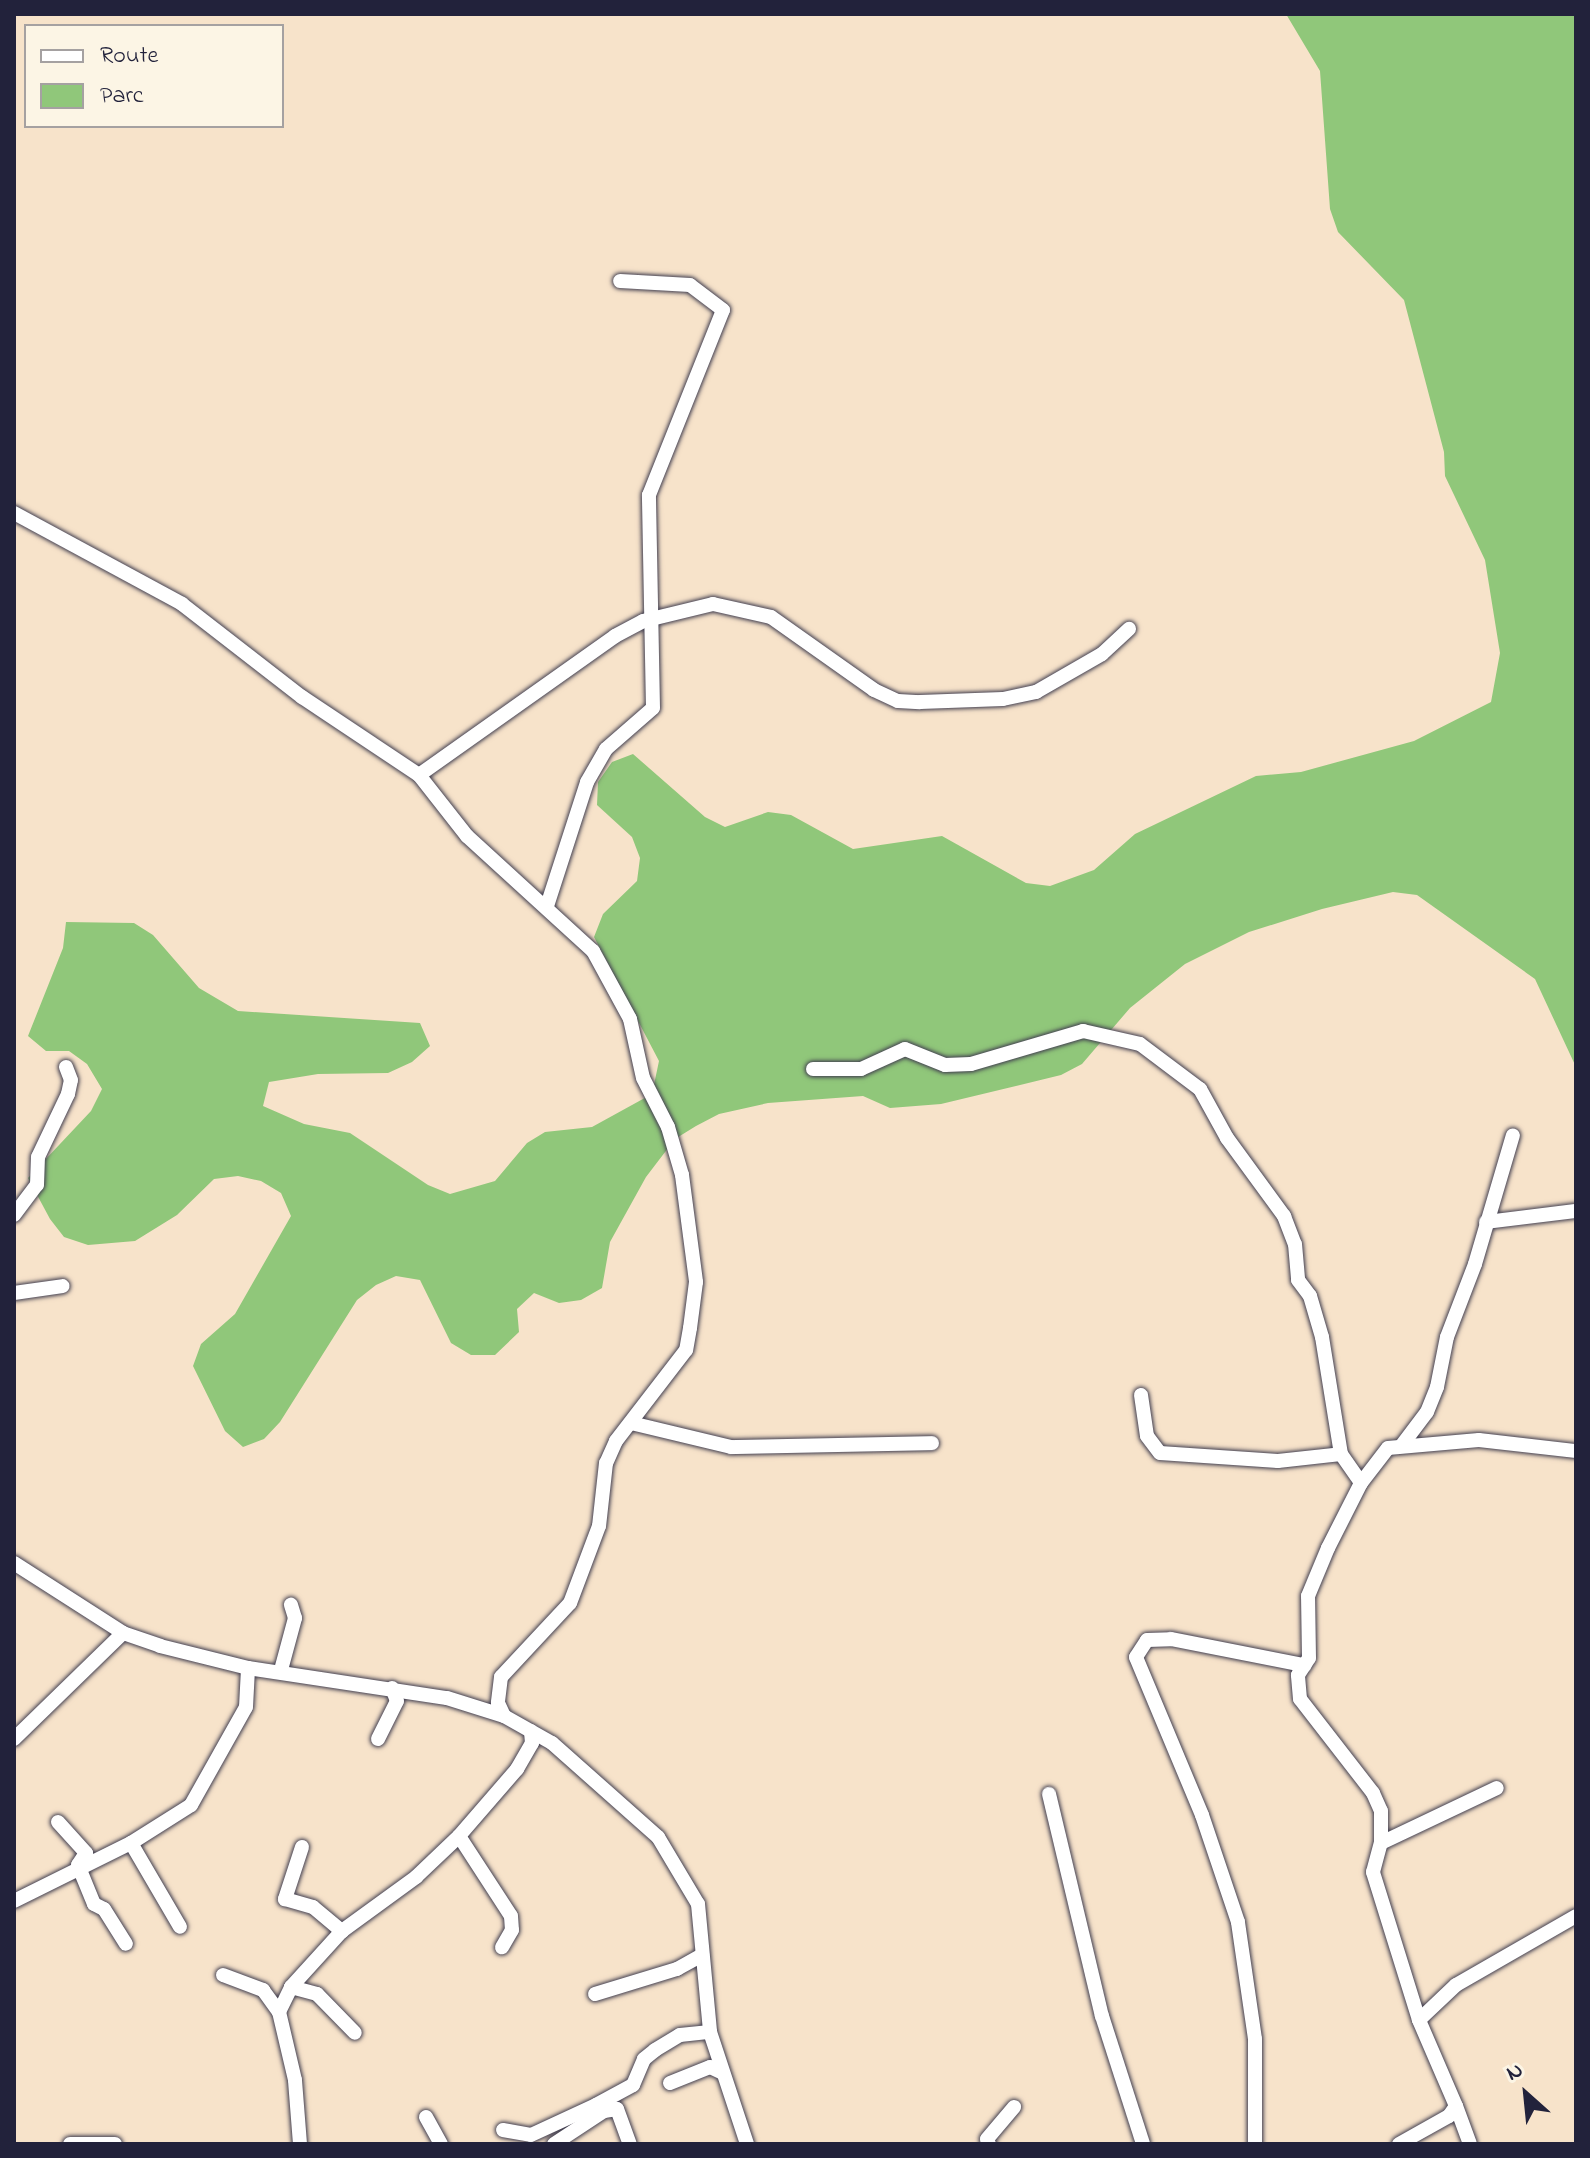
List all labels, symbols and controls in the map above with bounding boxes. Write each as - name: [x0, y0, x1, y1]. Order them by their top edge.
- legend: [24, 24, 284, 128]
- text: Route: [100, 39, 158, 74]
- text: Parc: [100, 79, 144, 114]
- north arrow: [1486, 2054, 1566, 2134]
- text: N: [1501, 2055, 1529, 2090]

